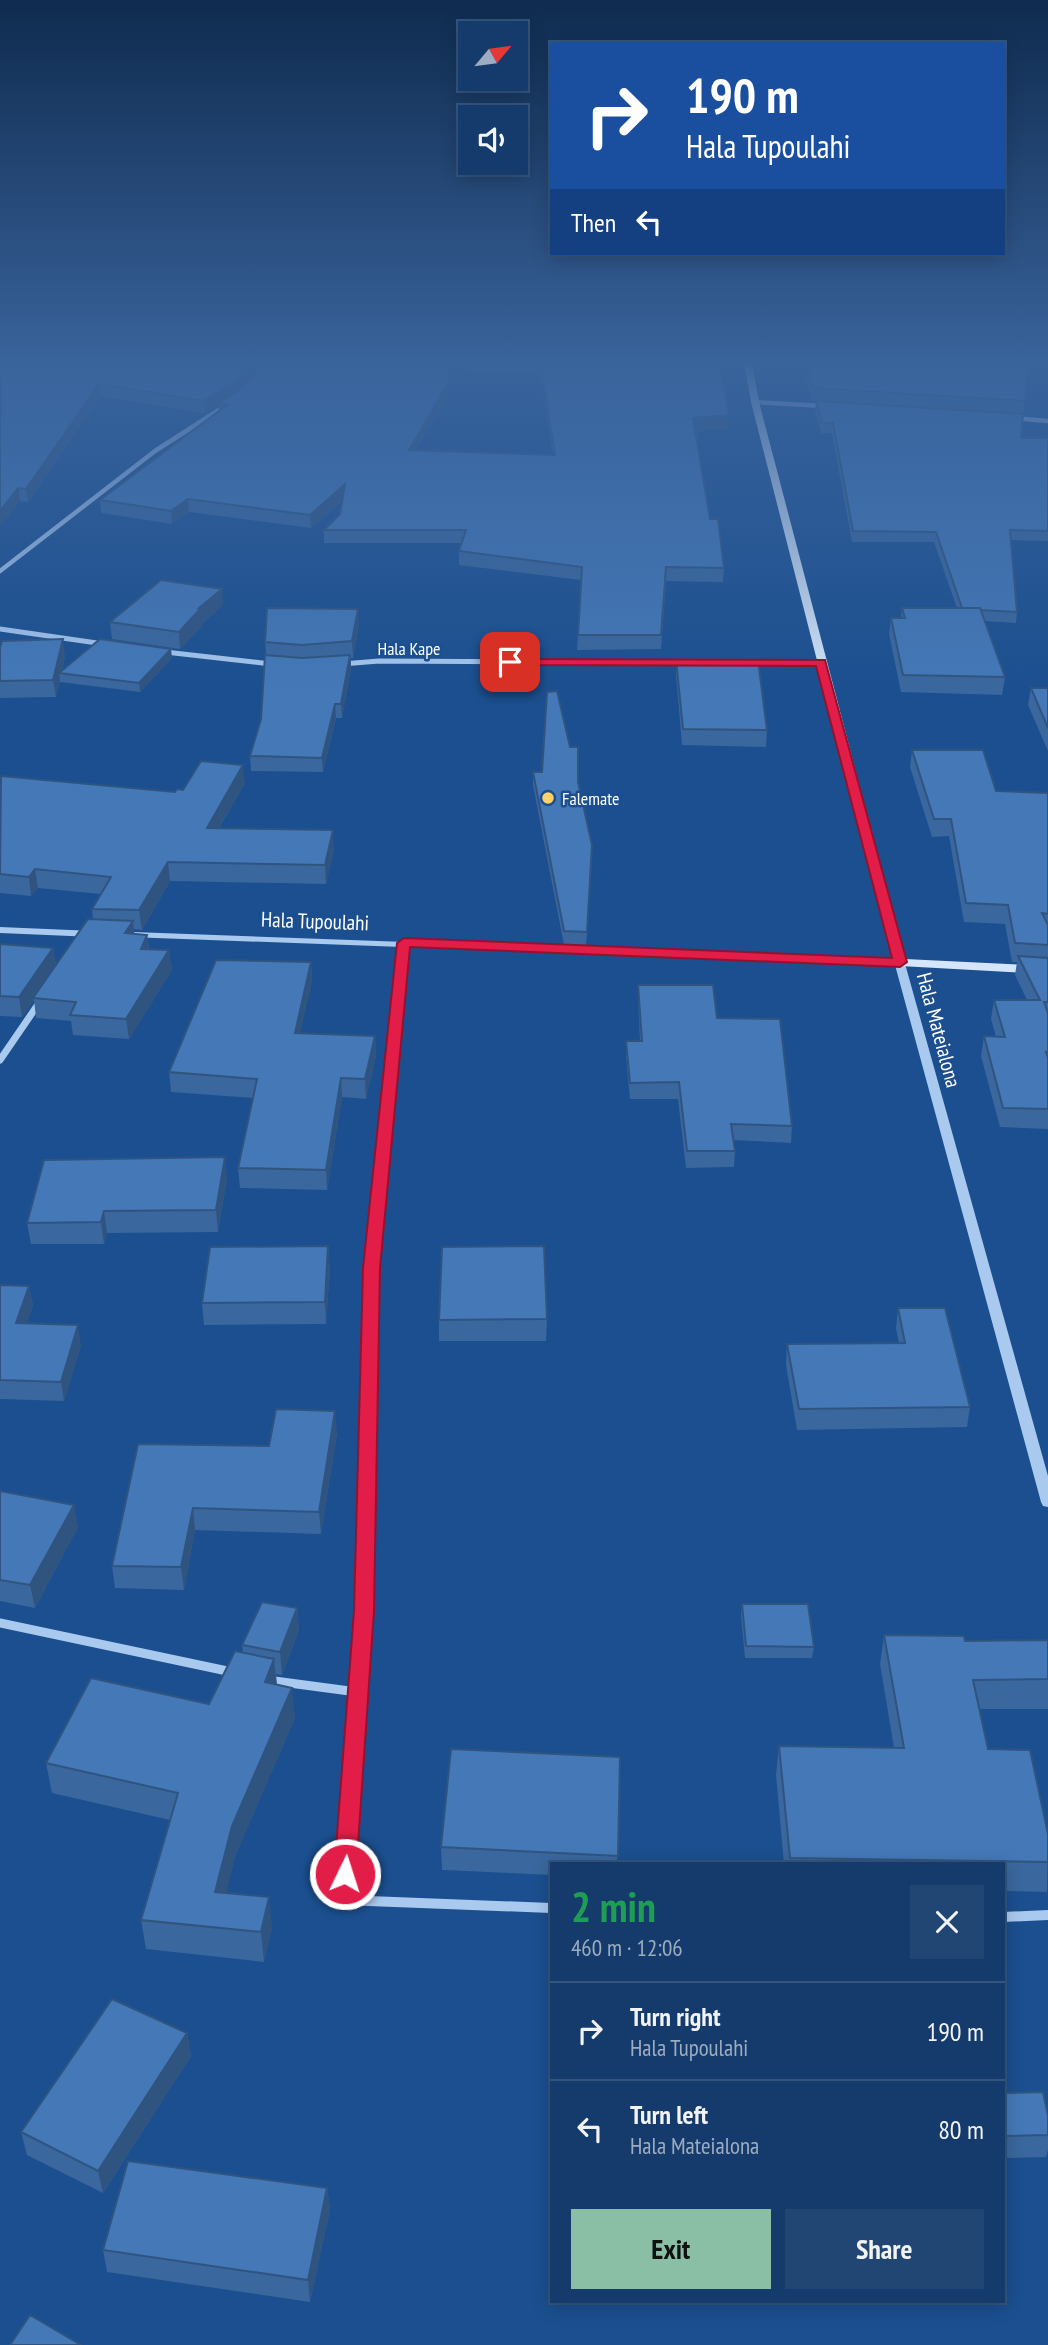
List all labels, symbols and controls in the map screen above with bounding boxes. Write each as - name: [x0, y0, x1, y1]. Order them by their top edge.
- north arrow: [458, 21, 528, 91]
- map controls: [458, 21, 528, 175]
- text: 190 m: [686, 63, 799, 127]
- icon: right: [571, 70, 662, 161]
- button: sound: [458, 105, 528, 175]
- text: Hala Tupoulahi: [686, 125, 851, 167]
- icon: left: [630, 203, 668, 241]
- text: Then: [571, 206, 616, 239]
- pin: [480, 632, 540, 692]
- street label: Hala Kape: [377, 637, 441, 660]
- icon: arrive: [491, 643, 529, 681]
- place label: Falemate: [562, 787, 619, 810]
- marker: Falemate: [540, 790, 556, 806]
- street label: Hala Tupoulahi: [261, 906, 369, 936]
- street label: Hala Mateialona: [911, 970, 967, 1090]
- position arrow: [308, 1837, 382, 1911]
- text: 2 min: [571, 1879, 656, 1934]
- button: close: [910, 1885, 984, 1959]
- text: 460 m · 12:06: [571, 1933, 683, 1962]
- text: Turn right: [630, 2000, 721, 2033]
- icon: right: [571, 2012, 609, 2050]
- text: 190 m: [926, 2015, 984, 2048]
- text: Hala Tupoulahi: [630, 2033, 748, 2062]
- text: Turn left: [630, 2098, 708, 2131]
- icon: left: [571, 2110, 609, 2148]
- text: 80 m: [938, 2113, 984, 2146]
- text: Hala Mateialona: [630, 2131, 759, 2160]
- button: Exit: [571, 2209, 771, 2289]
- button: Share: [785, 2209, 984, 2289]

